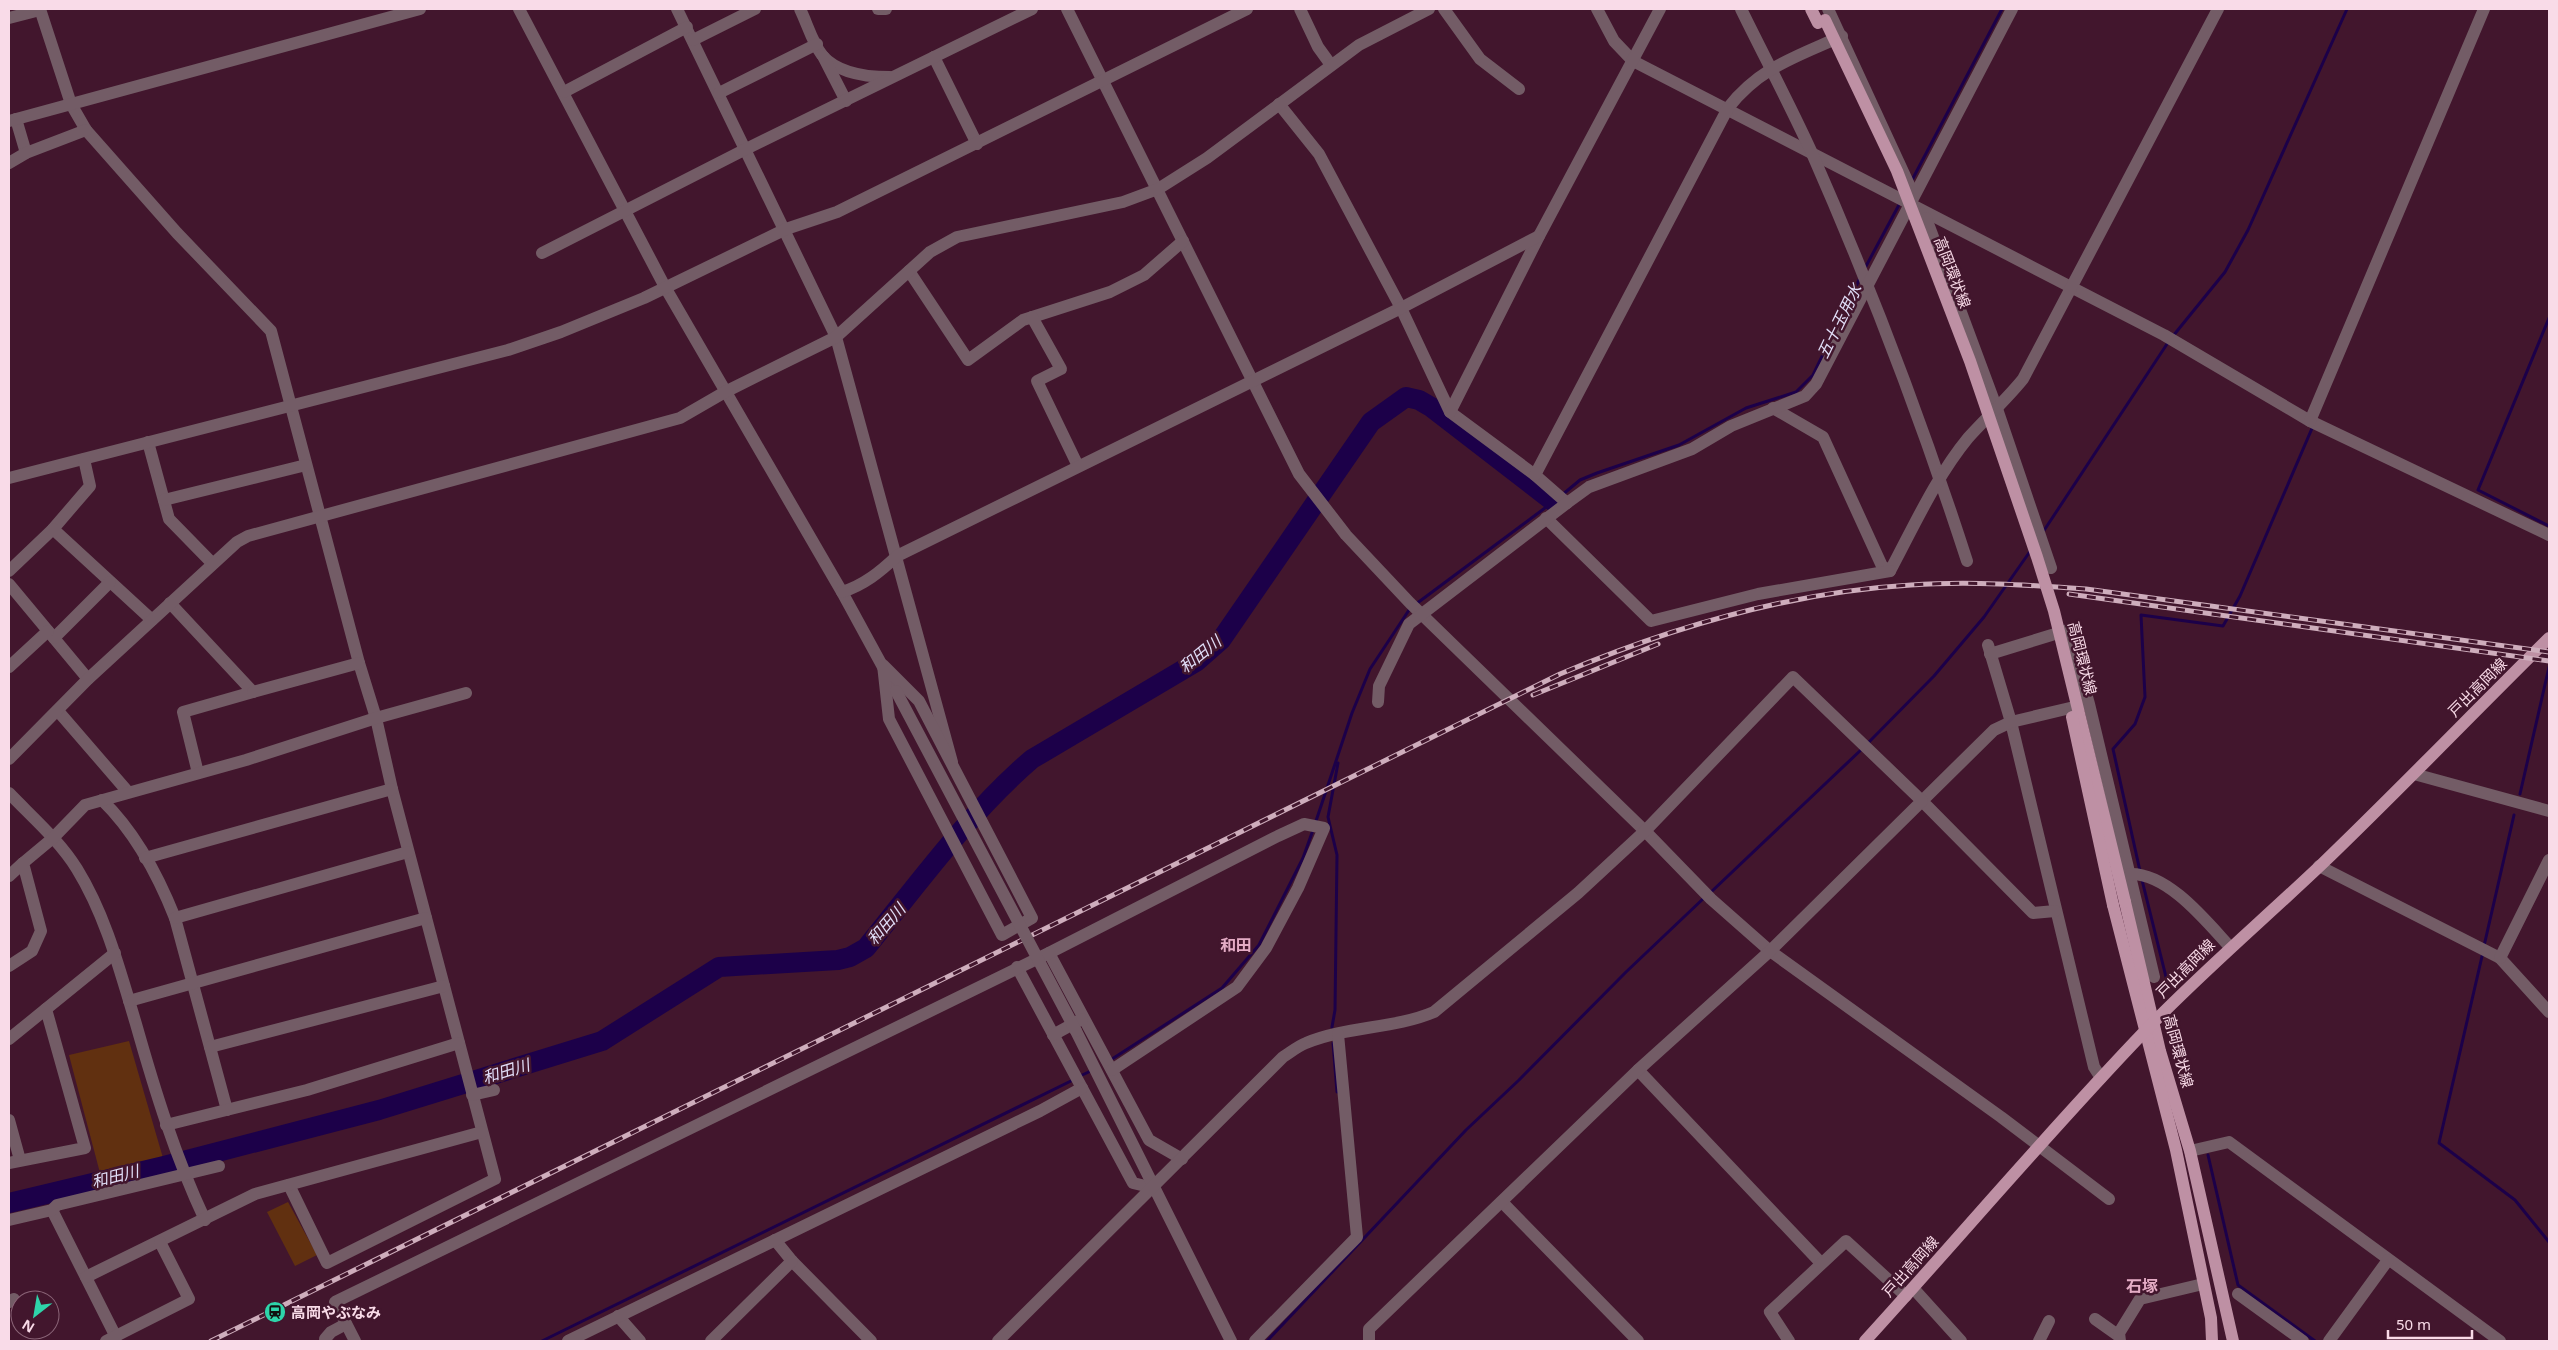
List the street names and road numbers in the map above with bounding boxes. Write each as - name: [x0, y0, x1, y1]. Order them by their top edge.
- street label: 高岡環状線: [1930, 233, 1976, 311]
- street label: 高岡環状線: [2064, 619, 2102, 697]
- street label: 戸出高岡線: [2443, 653, 2511, 721]
- street label: 戸出高岡線: [2151, 934, 2219, 1002]
- street label: 高岡環状線: [2160, 1012, 2198, 1090]
- street label: 戸出高岡線: [1877, 1231, 1943, 1301]

